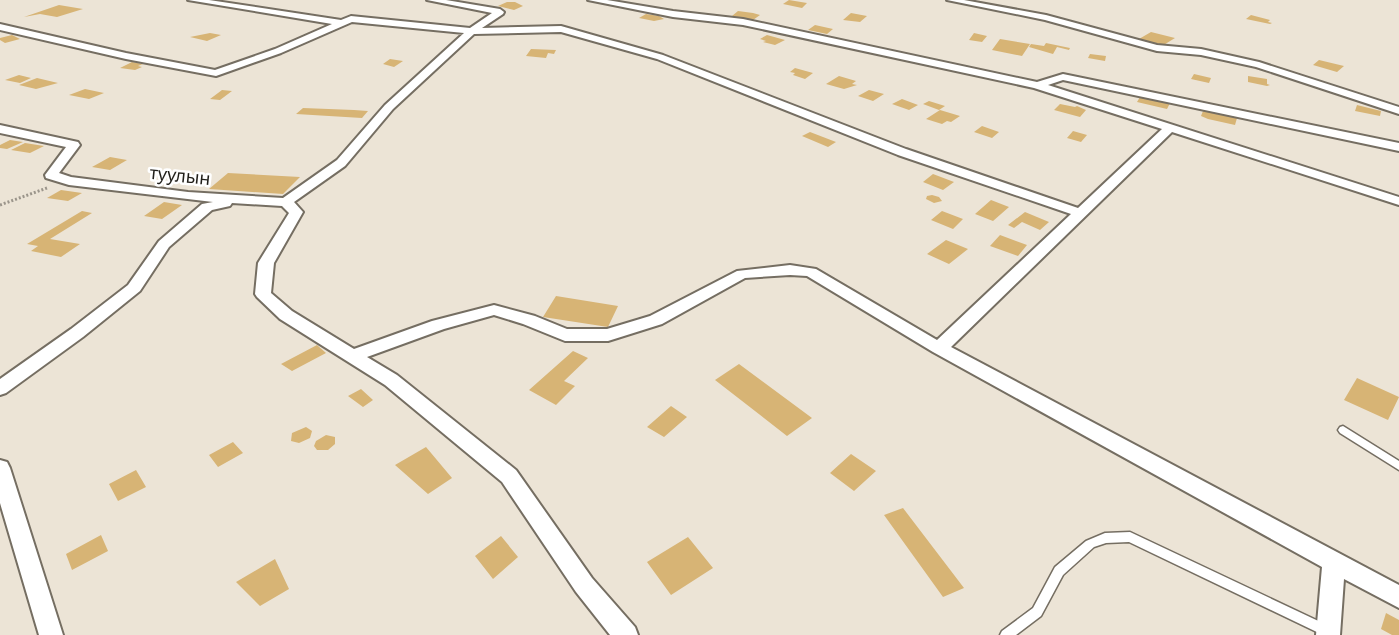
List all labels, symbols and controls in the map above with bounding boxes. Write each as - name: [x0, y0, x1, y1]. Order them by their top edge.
- street label: туулын: [148, 160, 212, 190]

